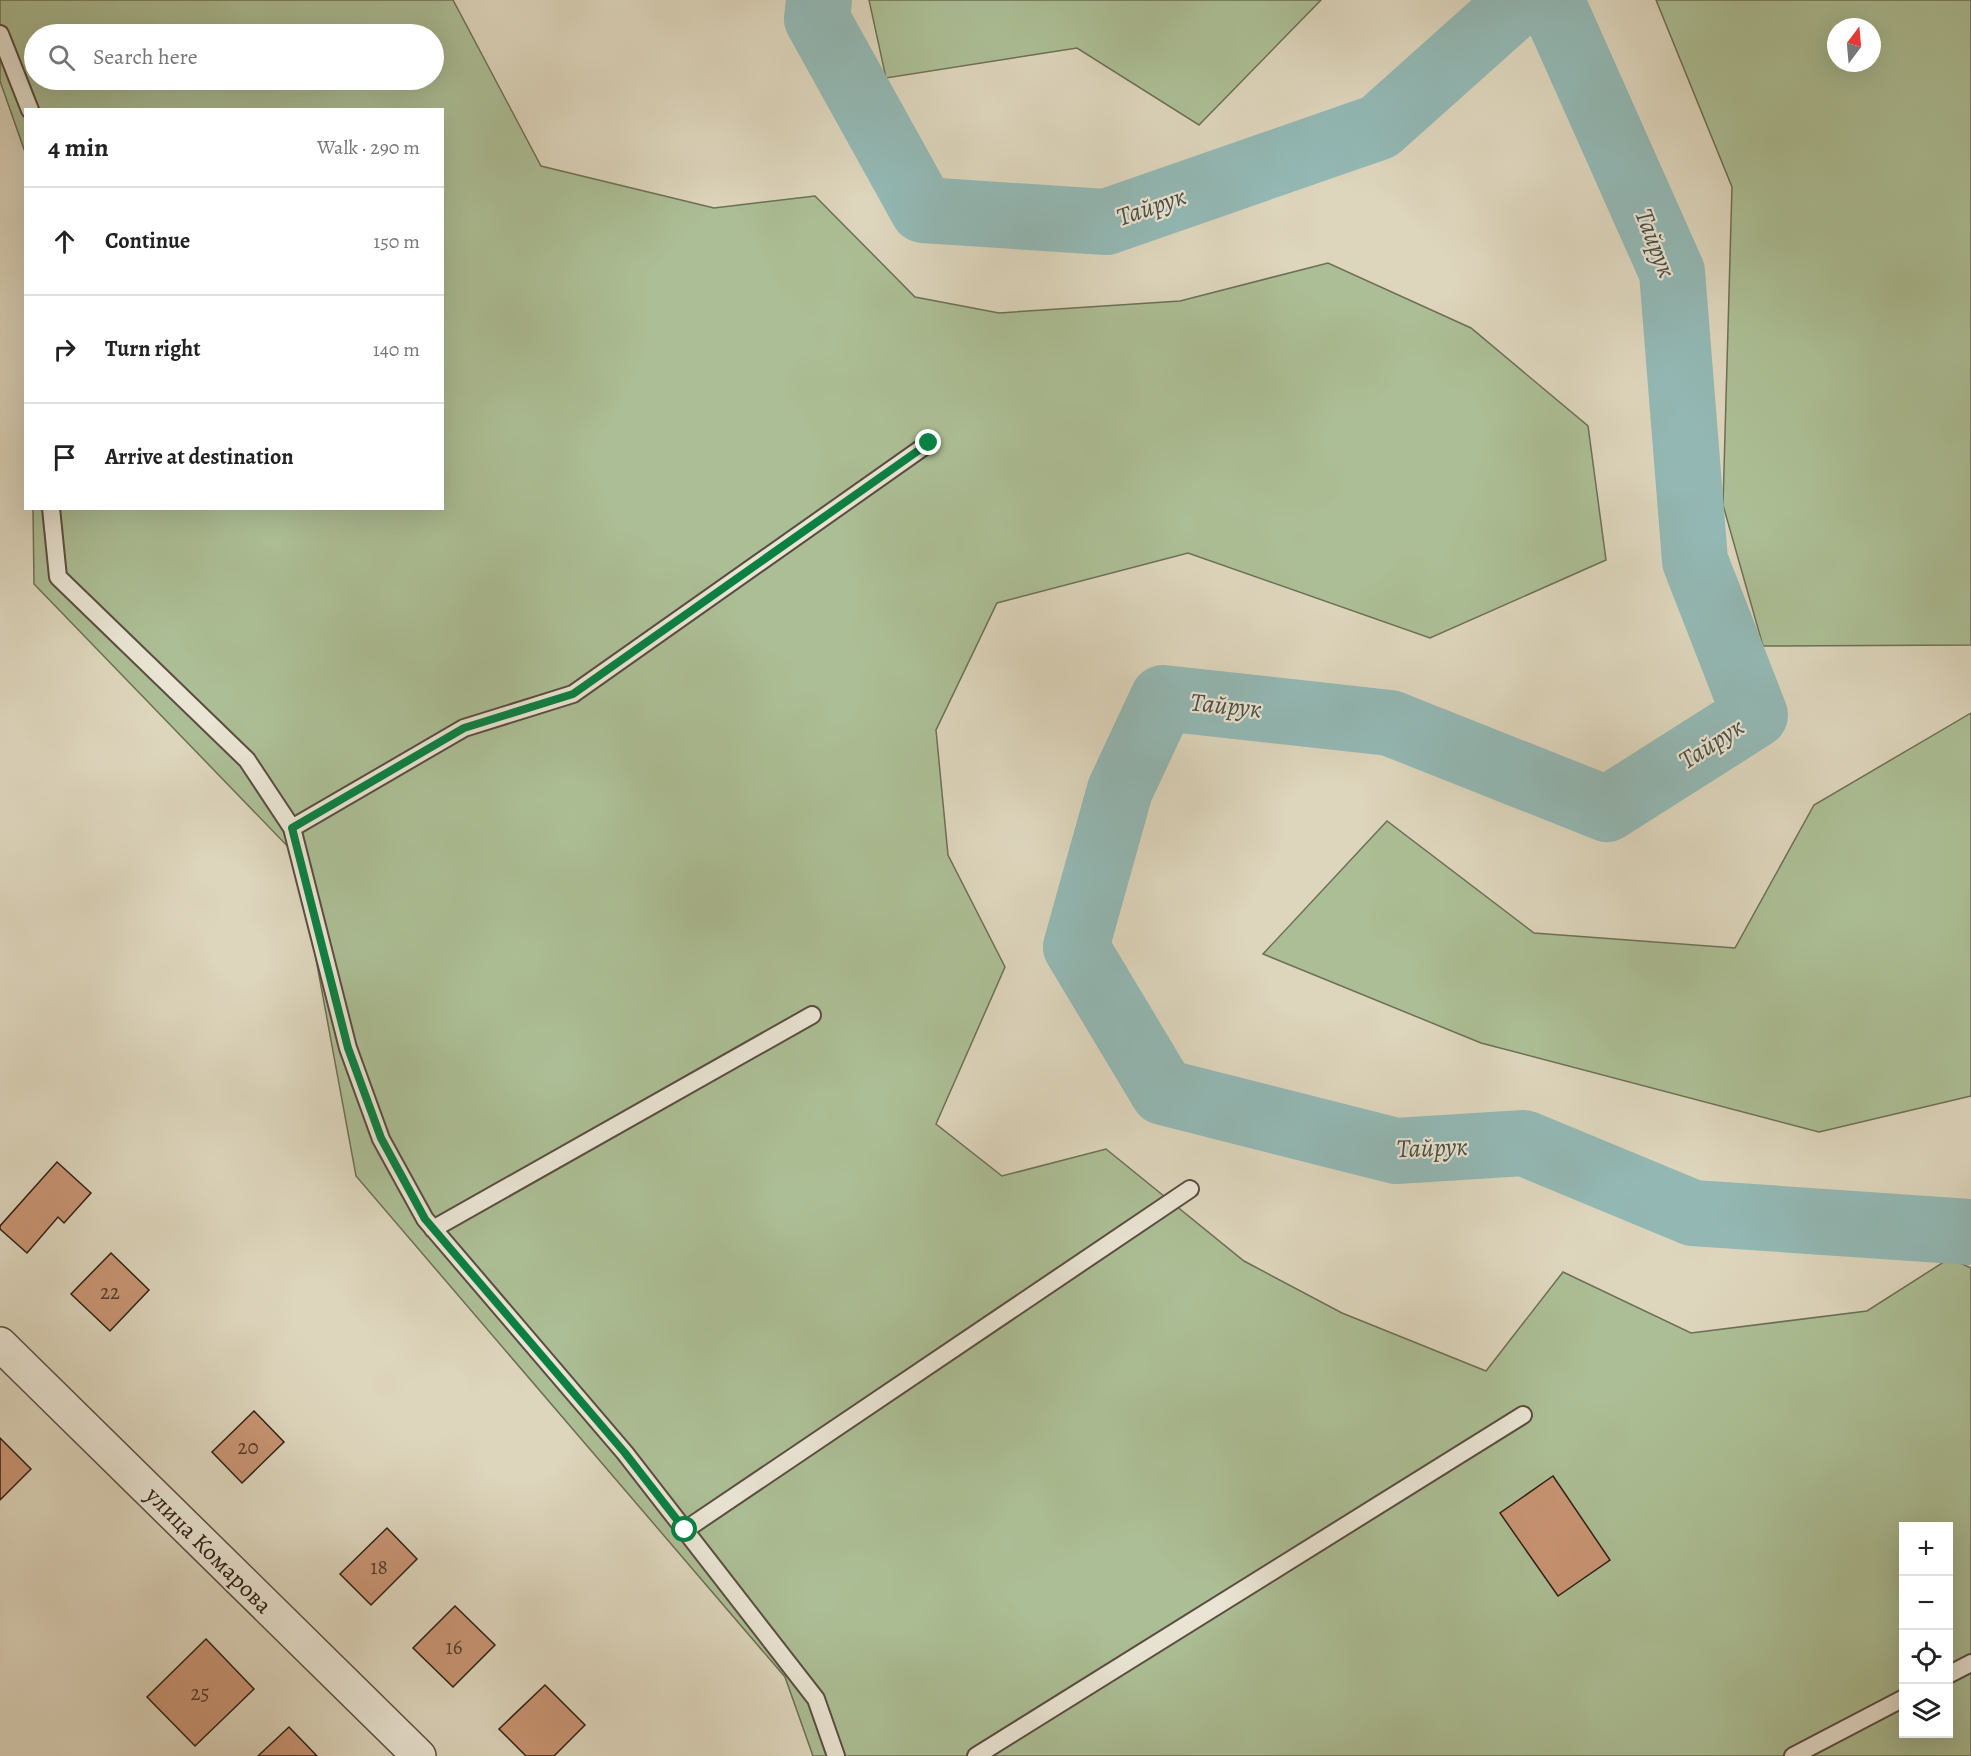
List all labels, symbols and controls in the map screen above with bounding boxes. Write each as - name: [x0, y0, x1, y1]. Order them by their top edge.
- north arrow: [1827, 18, 1881, 72]
- search box: [24, 24, 444, 90]
- icon: search: [45, 41, 78, 74]
- text: Search here: [93, 42, 198, 72]
- text: 4 min: [48, 130, 109, 165]
- text: Walk · 290 m: [317, 134, 420, 161]
- water label: Тайрук: [1112, 178, 1191, 235]
- water label: Тайрук: [1626, 204, 1685, 283]
- icon: ahead: [48, 225, 81, 258]
- text: Continue: [105, 226, 190, 256]
- text: 150 m: [373, 228, 420, 255]
- icon: right: [48, 333, 81, 366]
- text: Turn right: [105, 334, 201, 364]
- text: 140 m: [373, 336, 420, 363]
- route end: [915, 429, 941, 455]
- icon: arrive: [48, 441, 81, 474]
- text: Arrive at destination: [105, 442, 294, 472]
- water label: Тайрук: [1189, 684, 1264, 727]
- water label: Тайрук: [1672, 709, 1751, 778]
- water label: Тайрук: [1396, 1129, 1469, 1166]
- house number: 22: [100, 1278, 120, 1306]
- house number: 20: [237, 1433, 259, 1461]
- street label: улица Комарова: [138, 1479, 279, 1620]
- route start: [671, 1516, 697, 1542]
- map controls: [1899, 1522, 1953, 1738]
- button: +: [1899, 1522, 1953, 1576]
- house number: 18: [370, 1553, 388, 1581]
- button: −: [1899, 1576, 1953, 1630]
- button: locate: [1899, 1630, 1953, 1684]
- house number: 16: [446, 1633, 463, 1661]
- house number: 25: [190, 1679, 210, 1707]
- button: layers: [1899, 1684, 1953, 1738]

